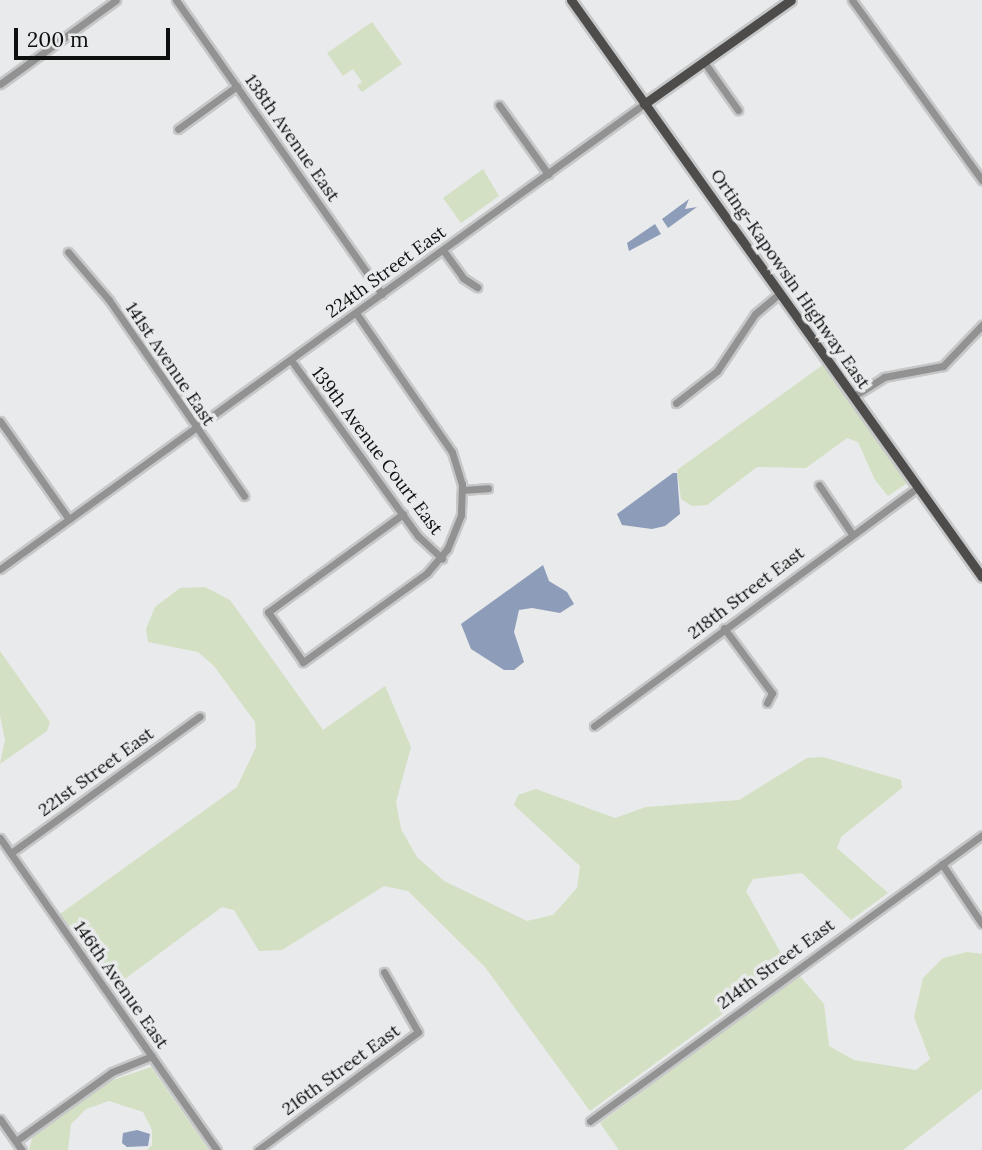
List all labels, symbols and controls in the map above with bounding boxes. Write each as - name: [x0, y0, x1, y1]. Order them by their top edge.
- scale bar: [18, 14, 173, 58]
- text: 200 m: [27, 26, 89, 53]
- street label: 138th Avenue East: [240, 70, 344, 206]
- street label: Orting-Kapowsin Highway East: [706, 165, 874, 393]
- street label: 224th Street East: [322, 221, 450, 323]
- street label: 141st Avenue East: [121, 298, 219, 430]
- street label: 139th Avenue Court East: [307, 363, 447, 539]
- street label: 218th Street East: [683, 542, 809, 644]
- street label: 221st Street East: [34, 723, 158, 821]
- street label: 214th Street East: [713, 914, 839, 1014]
- street label: 146th Avenue East: [69, 917, 173, 1053]
- street label: 216th Street East: [278, 1020, 404, 1120]

